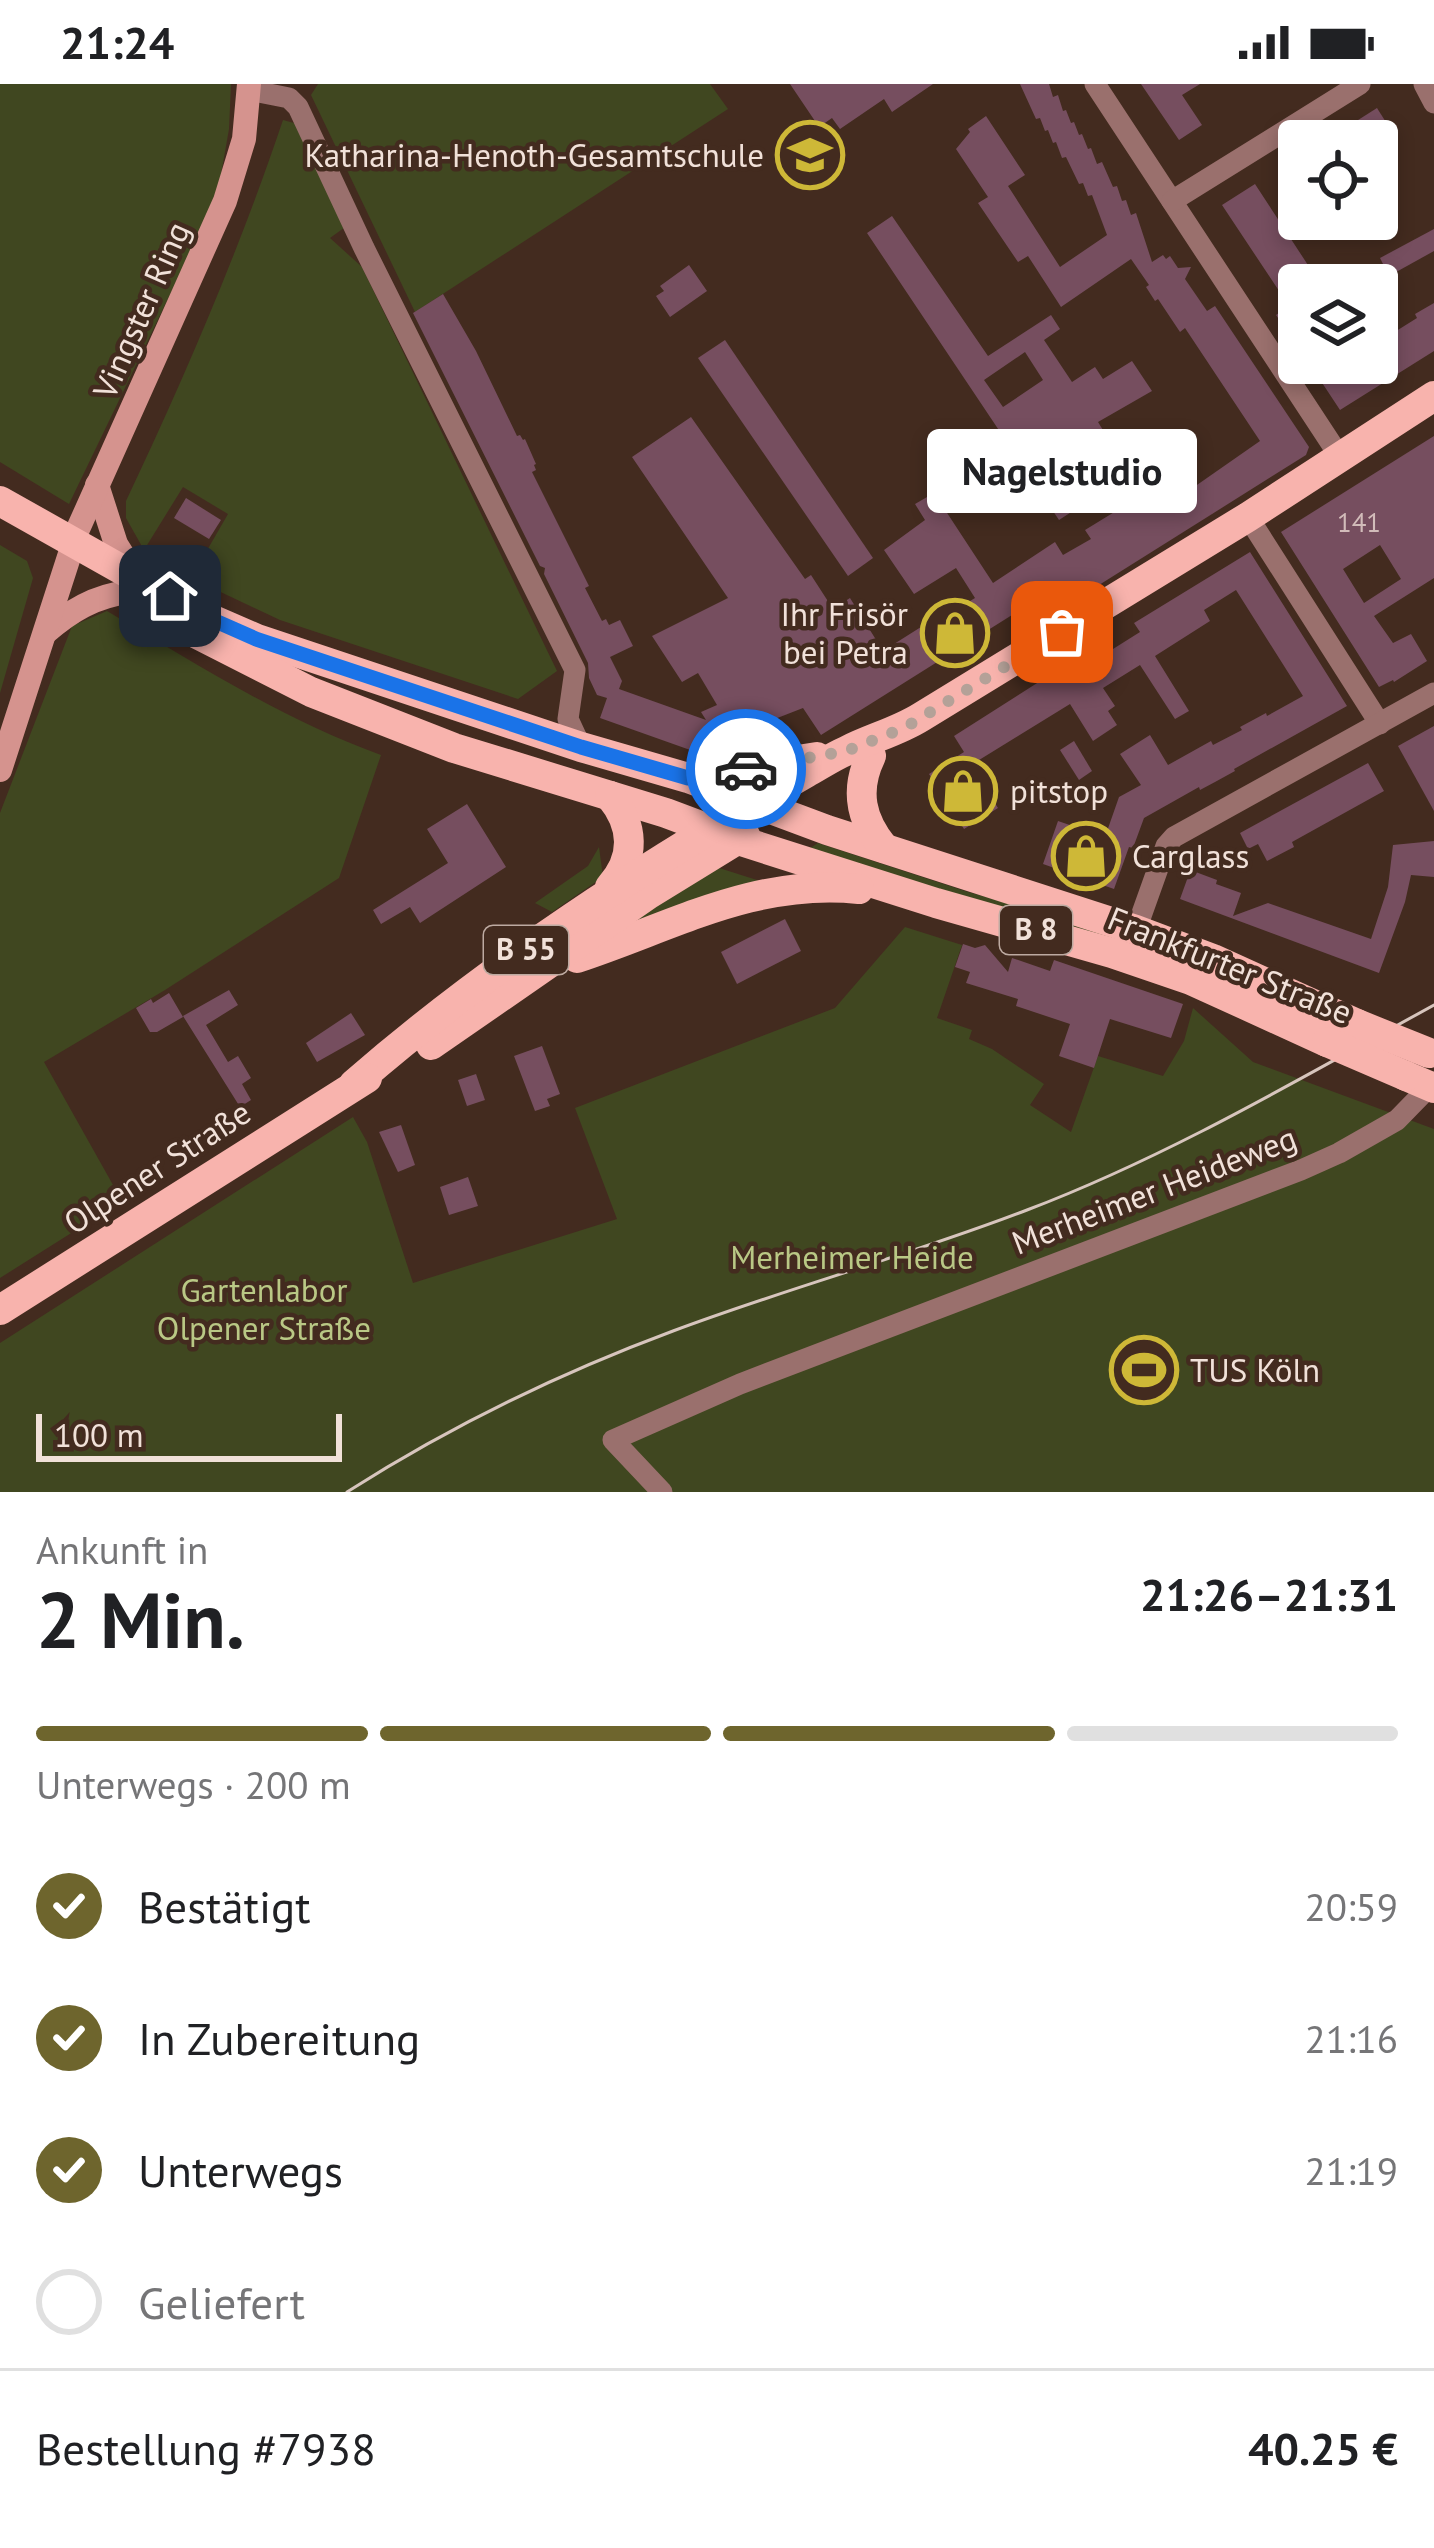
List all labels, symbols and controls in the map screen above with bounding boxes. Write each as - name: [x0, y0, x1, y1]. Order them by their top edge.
- text: 21:24: [60, 13, 174, 71]
- school or university icon: Katharina-Henoth-Gesamtschule: [775, 120, 845, 190]
- map controls: [1278, 120, 1398, 384]
- button: locate: [1278, 120, 1398, 240]
- place label: Katharina-Henoth-Gesamtschule: [304, 133, 764, 176]
- street label: Vingster Ring: [82, 215, 199, 406]
- button: layers: [1278, 264, 1398, 384]
- callout: Nagelstudio: [927, 428, 1197, 512]
- text: Nagelstudio: [962, 445, 1162, 496]
- house number: 141: [1337, 505, 1381, 539]
- pin: [119, 545, 221, 647]
- icon: home: [137, 563, 203, 629]
- pin: [1011, 581, 1113, 683]
- place label: Ihr Frisör bei Petra: [780, 592, 908, 673]
- shop icon: Ihr Frisör bei Petra: [920, 598, 990, 668]
- icon: bag: [1029, 599, 1095, 665]
- courier: [686, 709, 806, 829]
- icon: car: [713, 736, 779, 802]
- shop icon: pitstop: [928, 756, 998, 826]
- place label: pitstop: [1010, 769, 1108, 812]
- shop icon: Carglass: [1051, 821, 1121, 891]
- place label: Carglass: [1132, 834, 1249, 877]
- street label: Frankfurter Straße: [1102, 896, 1358, 1033]
- road number: B 8: [1000, 906, 1072, 954]
- road number: B 55: [484, 926, 568, 974]
- street label: Olpener Straße: [55, 1090, 258, 1243]
- street label: Merheimer Heideweg: [1005, 1115, 1302, 1264]
- park label: Merheimer Heide: [730, 1235, 974, 1278]
- park label: Gartenlabor Olpener Straße: [157, 1268, 371, 1349]
- sports icon: TUS Köln: [1109, 1335, 1179, 1405]
- place label: TUS Köln: [1190, 1348, 1320, 1391]
- scale bar: [36, 1408, 342, 1461]
- text: 100 m: [54, 1413, 144, 1456]
- text: Ankunft in: [36, 1524, 208, 1575]
- text: 21:26–21:31: [1140, 1565, 1398, 1623]
- text: 2 Min.: [36, 1569, 245, 1670]
- text: Unterwegs · 200 m: [36, 1759, 351, 1810]
- icon: check: [36, 1873, 102, 1939]
- text: Bestätigt: [138, 1877, 310, 1935]
- text: 20:59: [1304, 1881, 1398, 1932]
- icon: check: [36, 2005, 102, 2071]
- text: In Zubereitung: [138, 2009, 420, 2067]
- text: 21:16: [1304, 2013, 1398, 2064]
- icon: check: [36, 2137, 102, 2203]
- text: Unterwegs: [138, 2141, 343, 2199]
- text: 21:19: [1304, 2145, 1398, 2196]
- text: Geliefert: [138, 2273, 305, 2331]
- text: Bestellung #7938: [36, 2419, 376, 2477]
- text: 40.25 €: [1248, 2419, 1398, 2477]

